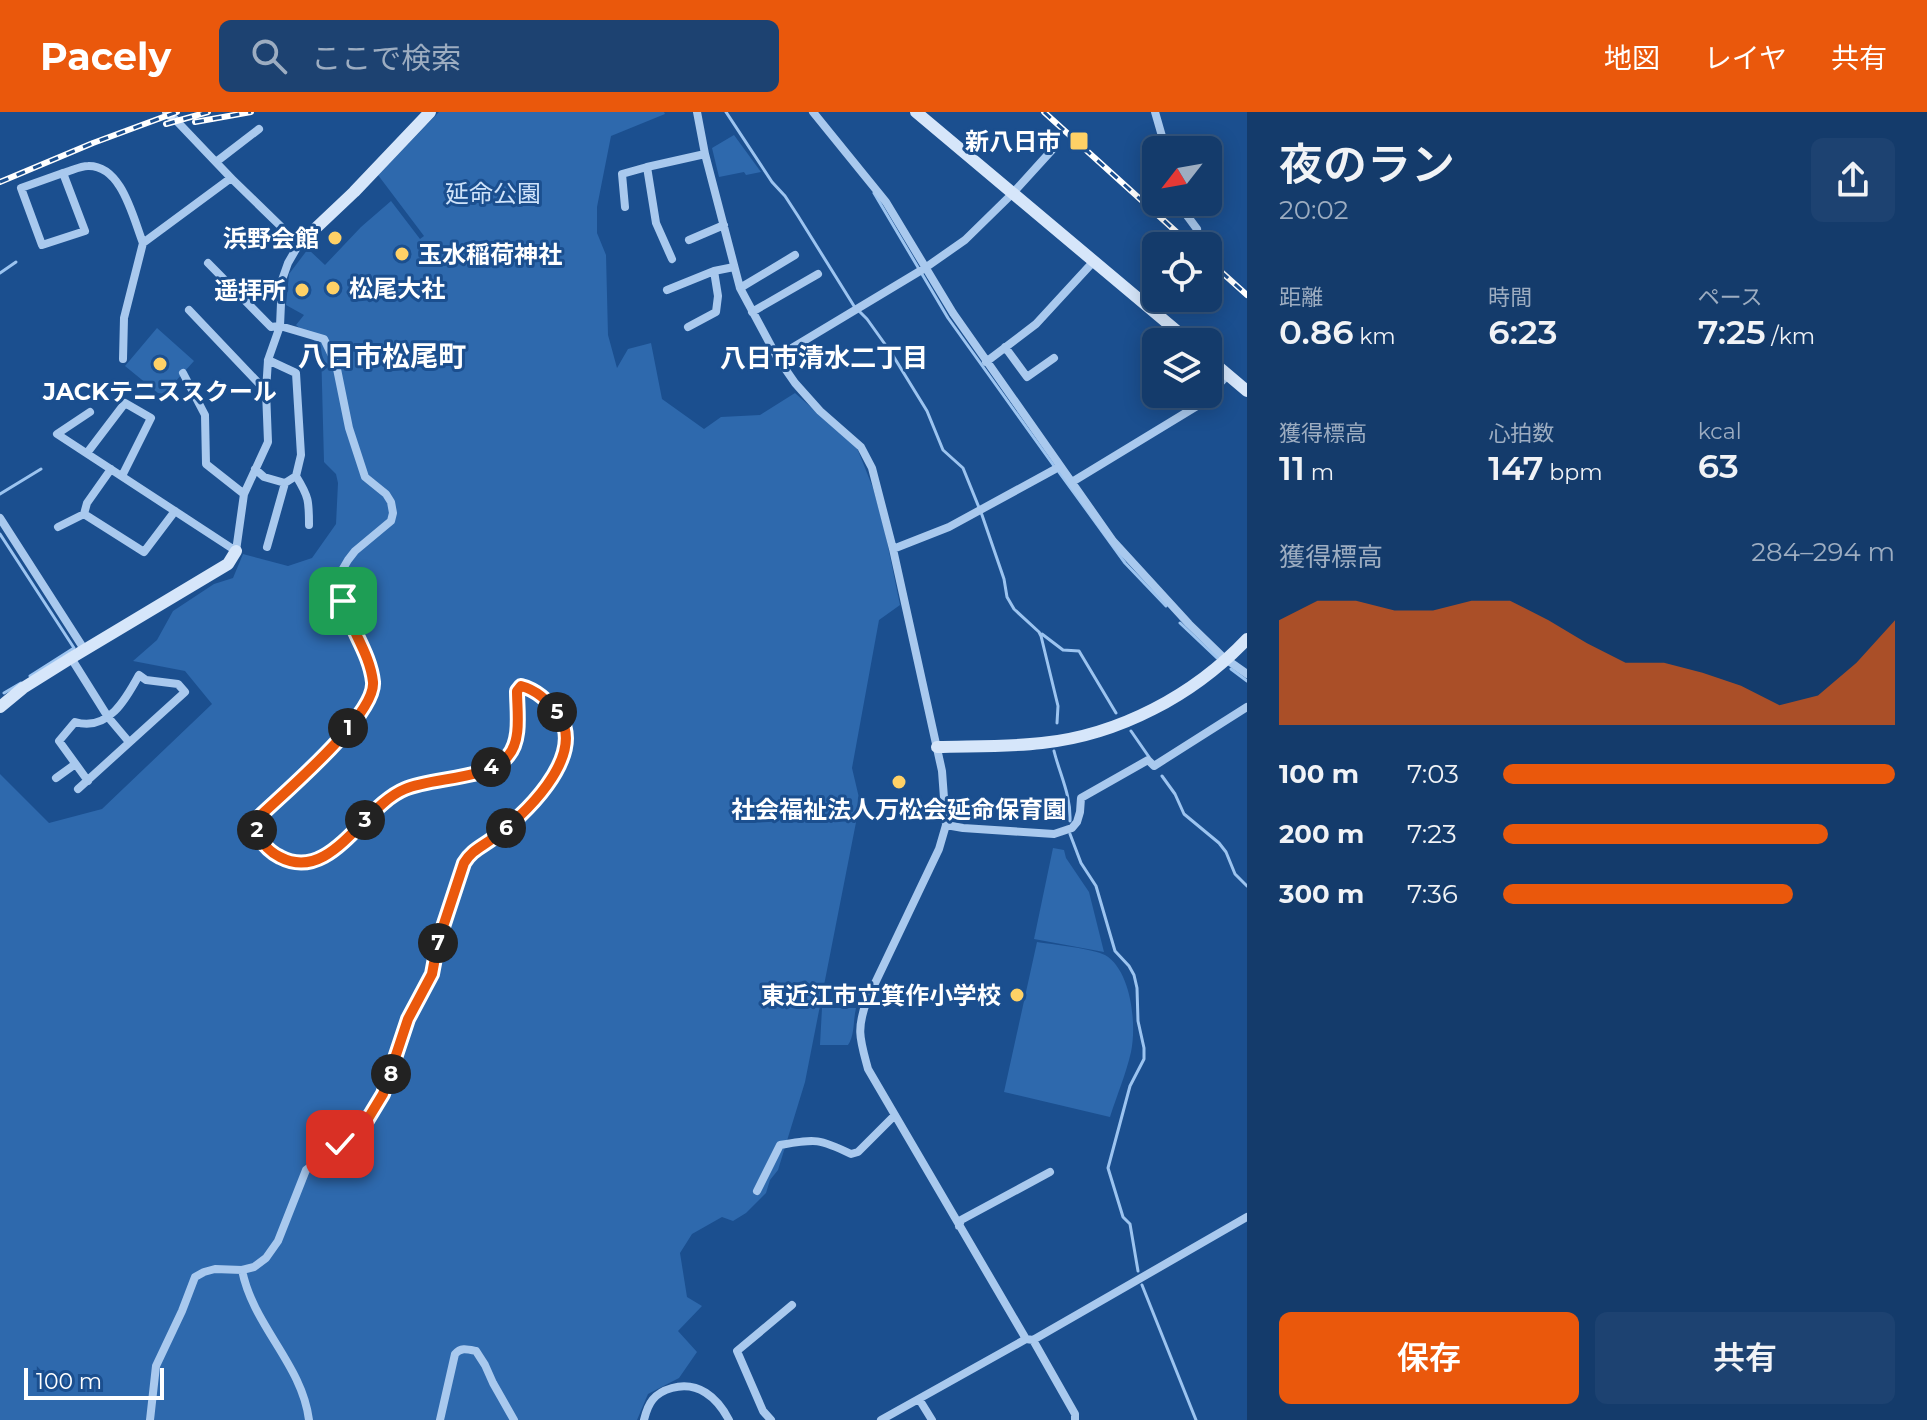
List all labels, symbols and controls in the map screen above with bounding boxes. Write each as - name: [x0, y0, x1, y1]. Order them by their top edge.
- search box: [219, 20, 779, 92]
- text: Pacely: [40, 33, 171, 80]
- icon: search: [247, 34, 291, 78]
- text: ここで検索: [311, 40, 461, 77]
- text: 地図: [1604, 41, 1660, 75]
- text: レイヤ: [1704, 41, 1787, 75]
- text: 共有: [1831, 41, 1887, 75]
- place label: 新八日市: [965, 127, 1061, 156]
- marker: 新八日市: [1068, 130, 1090, 152]
- north arrow: [1142, 136, 1222, 216]
- map controls: [1142, 136, 1222, 408]
- text: 夜のラン: [1279, 137, 1455, 191]
- button: share: [1811, 138, 1895, 222]
- park label: 延命公園: [445, 179, 541, 208]
- text: 20:02: [1279, 194, 1348, 226]
- place label: 浜野会館: [223, 224, 319, 253]
- marker: 浜野会館: [326, 229, 344, 247]
- button: locate: [1142, 232, 1222, 312]
- place label: 玉水稲荷神社: [418, 240, 562, 269]
- marker: 玉水稲荷神社: [393, 245, 411, 263]
- place label: 松尾大社: [349, 274, 445, 303]
- place label: 遥拝所: [214, 276, 286, 305]
- marker: 松尾大社: [324, 279, 342, 297]
- marker: 遥拝所: [293, 281, 311, 299]
- text: 距離: [1279, 284, 1323, 311]
- text: 時間: [1488, 284, 1532, 311]
- text: ペース: [1698, 284, 1763, 311]
- text: 0.86: [1279, 311, 1354, 353]
- text: 6:23: [1488, 311, 1558, 353]
- text: 7:25: [1698, 311, 1766, 353]
- text: km: [1354, 323, 1396, 350]
- text: /km: [1766, 323, 1815, 350]
- button: layers: [1142, 328, 1222, 408]
- district label: 八日市松尾町: [298, 339, 466, 373]
- district label: 八日市清水二丁目: [720, 342, 928, 374]
- marker: JACKテニススクール: [151, 355, 169, 373]
- place label: JACKテニススクール: [42, 377, 277, 406]
- text: kcal: [1698, 418, 1742, 445]
- text: 獲得標高: [1279, 420, 1367, 447]
- text: 心拍数: [1488, 420, 1554, 447]
- text: 63: [1698, 445, 1739, 487]
- text: 11: [1279, 447, 1305, 489]
- text: 147: [1488, 447, 1544, 489]
- text: m: [1305, 459, 1334, 486]
- text: bpm: [1544, 459, 1602, 486]
- text: 284–294 m: [1751, 536, 1895, 568]
- text: 獲得標高: [1279, 541, 1383, 573]
- pin: [309, 567, 377, 635]
- icon: arrive: [321, 579, 365, 623]
- pin: 5: [537, 692, 577, 732]
- text: 5: [550, 698, 564, 725]
- pin: 1: [328, 708, 368, 748]
- text: 1: [344, 714, 352, 741]
- pin: 4: [471, 747, 511, 787]
- text: 4: [483, 753, 499, 780]
- text: 100 m: [1279, 758, 1359, 790]
- text: 7:03: [1407, 758, 1459, 790]
- marker: 社会福祉法人万松会延命保育園: [890, 773, 908, 791]
- place label: 社会福祉法人万松会延命保育園: [731, 795, 1067, 824]
- pin: 3: [345, 800, 385, 840]
- text: 3: [358, 806, 372, 833]
- pin: 6: [486, 808, 526, 848]
- pin: 2: [237, 810, 277, 850]
- text: 6: [499, 814, 513, 841]
- text: 2: [251, 816, 263, 843]
- text: 200 m: [1279, 818, 1364, 850]
- text: 7:23: [1407, 818, 1457, 850]
- text: 300 m: [1279, 878, 1364, 910]
- text: 7:36: [1407, 878, 1458, 910]
- pin: 7: [418, 923, 458, 963]
- text: 7: [431, 929, 445, 956]
- place label: 東近江市立箕作小学校: [761, 981, 1001, 1010]
- marker: 東近江市立箕作小学校: [1008, 986, 1026, 1004]
- pin: 8: [371, 1054, 411, 1094]
- text: 8: [384, 1060, 398, 1087]
- pin: [306, 1110, 374, 1178]
- icon: check: [318, 1122, 362, 1166]
- button: 保存: [1279, 1312, 1579, 1404]
- button: 共有: [1595, 1312, 1895, 1404]
- scale bar: [24, 1364, 164, 1400]
- text: 100 m: [36, 1368, 102, 1395]

